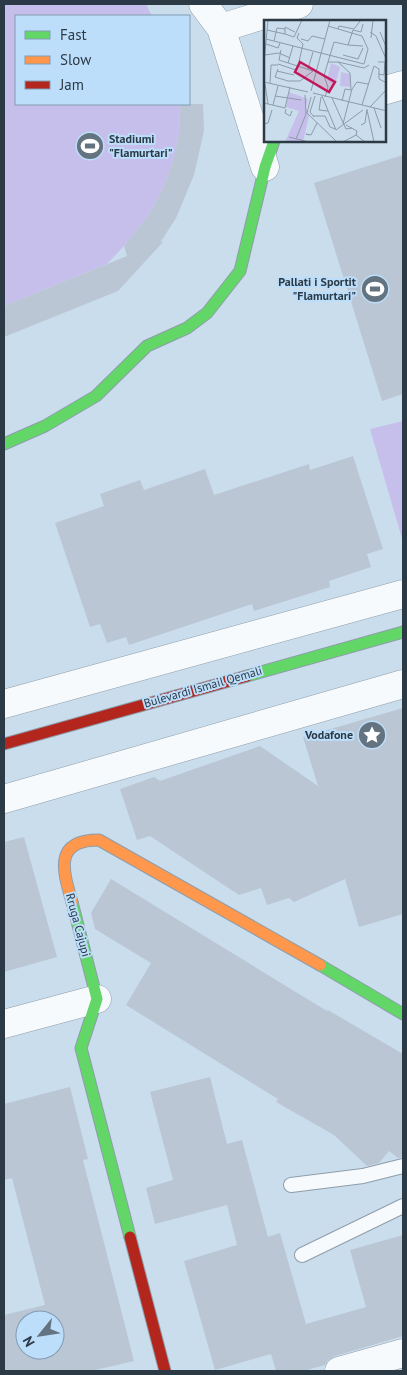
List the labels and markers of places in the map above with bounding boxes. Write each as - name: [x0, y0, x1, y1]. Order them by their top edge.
- sports icon: Stadiumi "Flamurtari": [75, 131, 105, 161]
- place label: Stadiumi "Flamurtari": [109, 131, 173, 160]
- place label: Pallati i Sportit "Flamurtari": [278, 274, 357, 303]
- sports icon: Pallati i Sportit "Flamurtari": [360, 274, 390, 304]
- place icon: Vodafone: [357, 720, 387, 750]
- place label: Vodafone: [304, 727, 353, 742]

